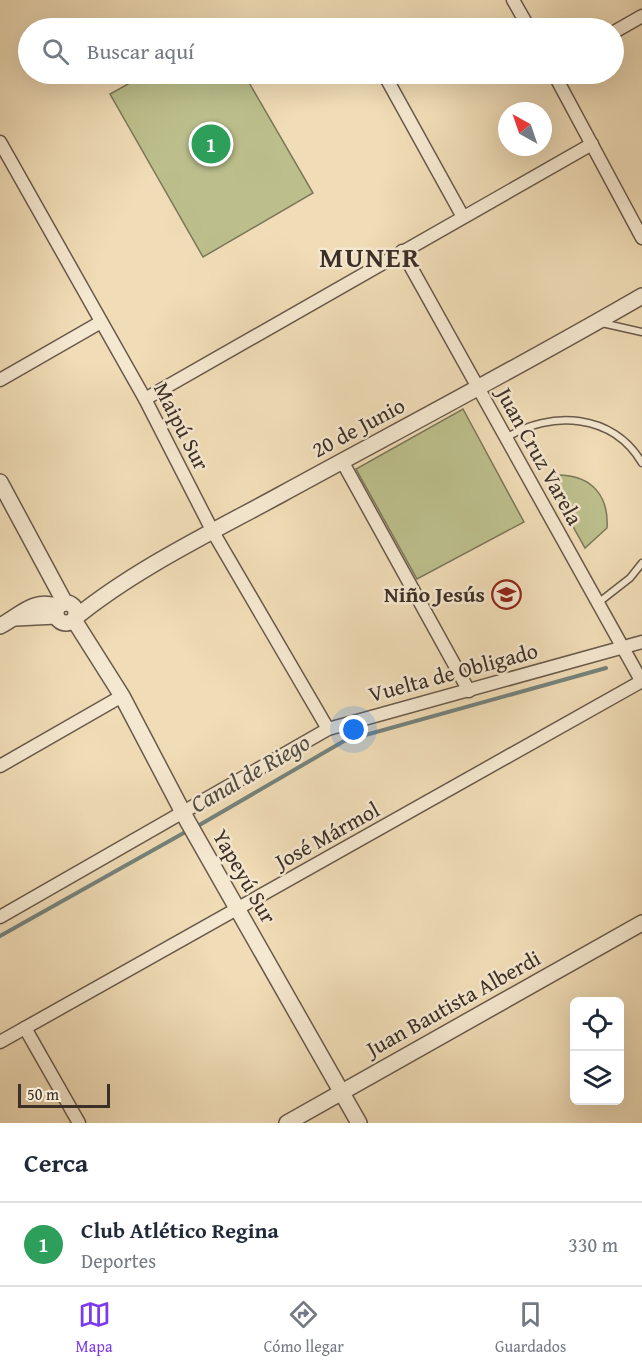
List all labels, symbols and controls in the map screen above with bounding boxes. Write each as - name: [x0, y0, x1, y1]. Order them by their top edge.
- search box: [18, 18, 624, 84]
- icon: search: [39, 35, 72, 68]
- text: Buscar aquí: [87, 35, 194, 67]
- north arrow: [498, 102, 552, 156]
- pin: 1: [192, 122, 230, 166]
- district label: MUNER: [319, 236, 421, 277]
- street label: Maipú Sur: [146, 376, 218, 476]
- street label: Juan Cruz Varela: [487, 379, 591, 531]
- street label: 20 de Junio: [306, 389, 410, 465]
- place label: Niño Jesús: [384, 578, 485, 610]
- school or university icon: Niño Jesús: [490, 578, 522, 610]
- street label: Vuelta de Obligado: [365, 634, 541, 710]
- your location: [339, 715, 368, 744]
- water label: Canal de Riego: [184, 725, 316, 821]
- street label: José Mármol: [266, 793, 385, 878]
- street label: Yapeyú Sur: [205, 823, 285, 929]
- street label: Juan Bautista Alberdi: [357, 942, 546, 1066]
- map controls: [570, 997, 624, 1105]
- button: locate: [570, 997, 624, 1051]
- button: layers: [570, 1051, 624, 1105]
- scale bar: [18, 1081, 110, 1108]
- text: 50 m: [27, 1082, 59, 1106]
- text: Cerca: [24, 1143, 88, 1182]
- text: Club Atlético Regina: [81, 1214, 279, 1246]
- text: 1: [38, 1230, 49, 1259]
- text: 330 m: [568, 1230, 618, 1259]
- text: Deportes: [81, 1246, 156, 1275]
- tab: Mapa: [76, 1298, 112, 1358]
- tab: Cómo llegar: [264, 1298, 344, 1358]
- tab: Guardados: [495, 1298, 566, 1358]

